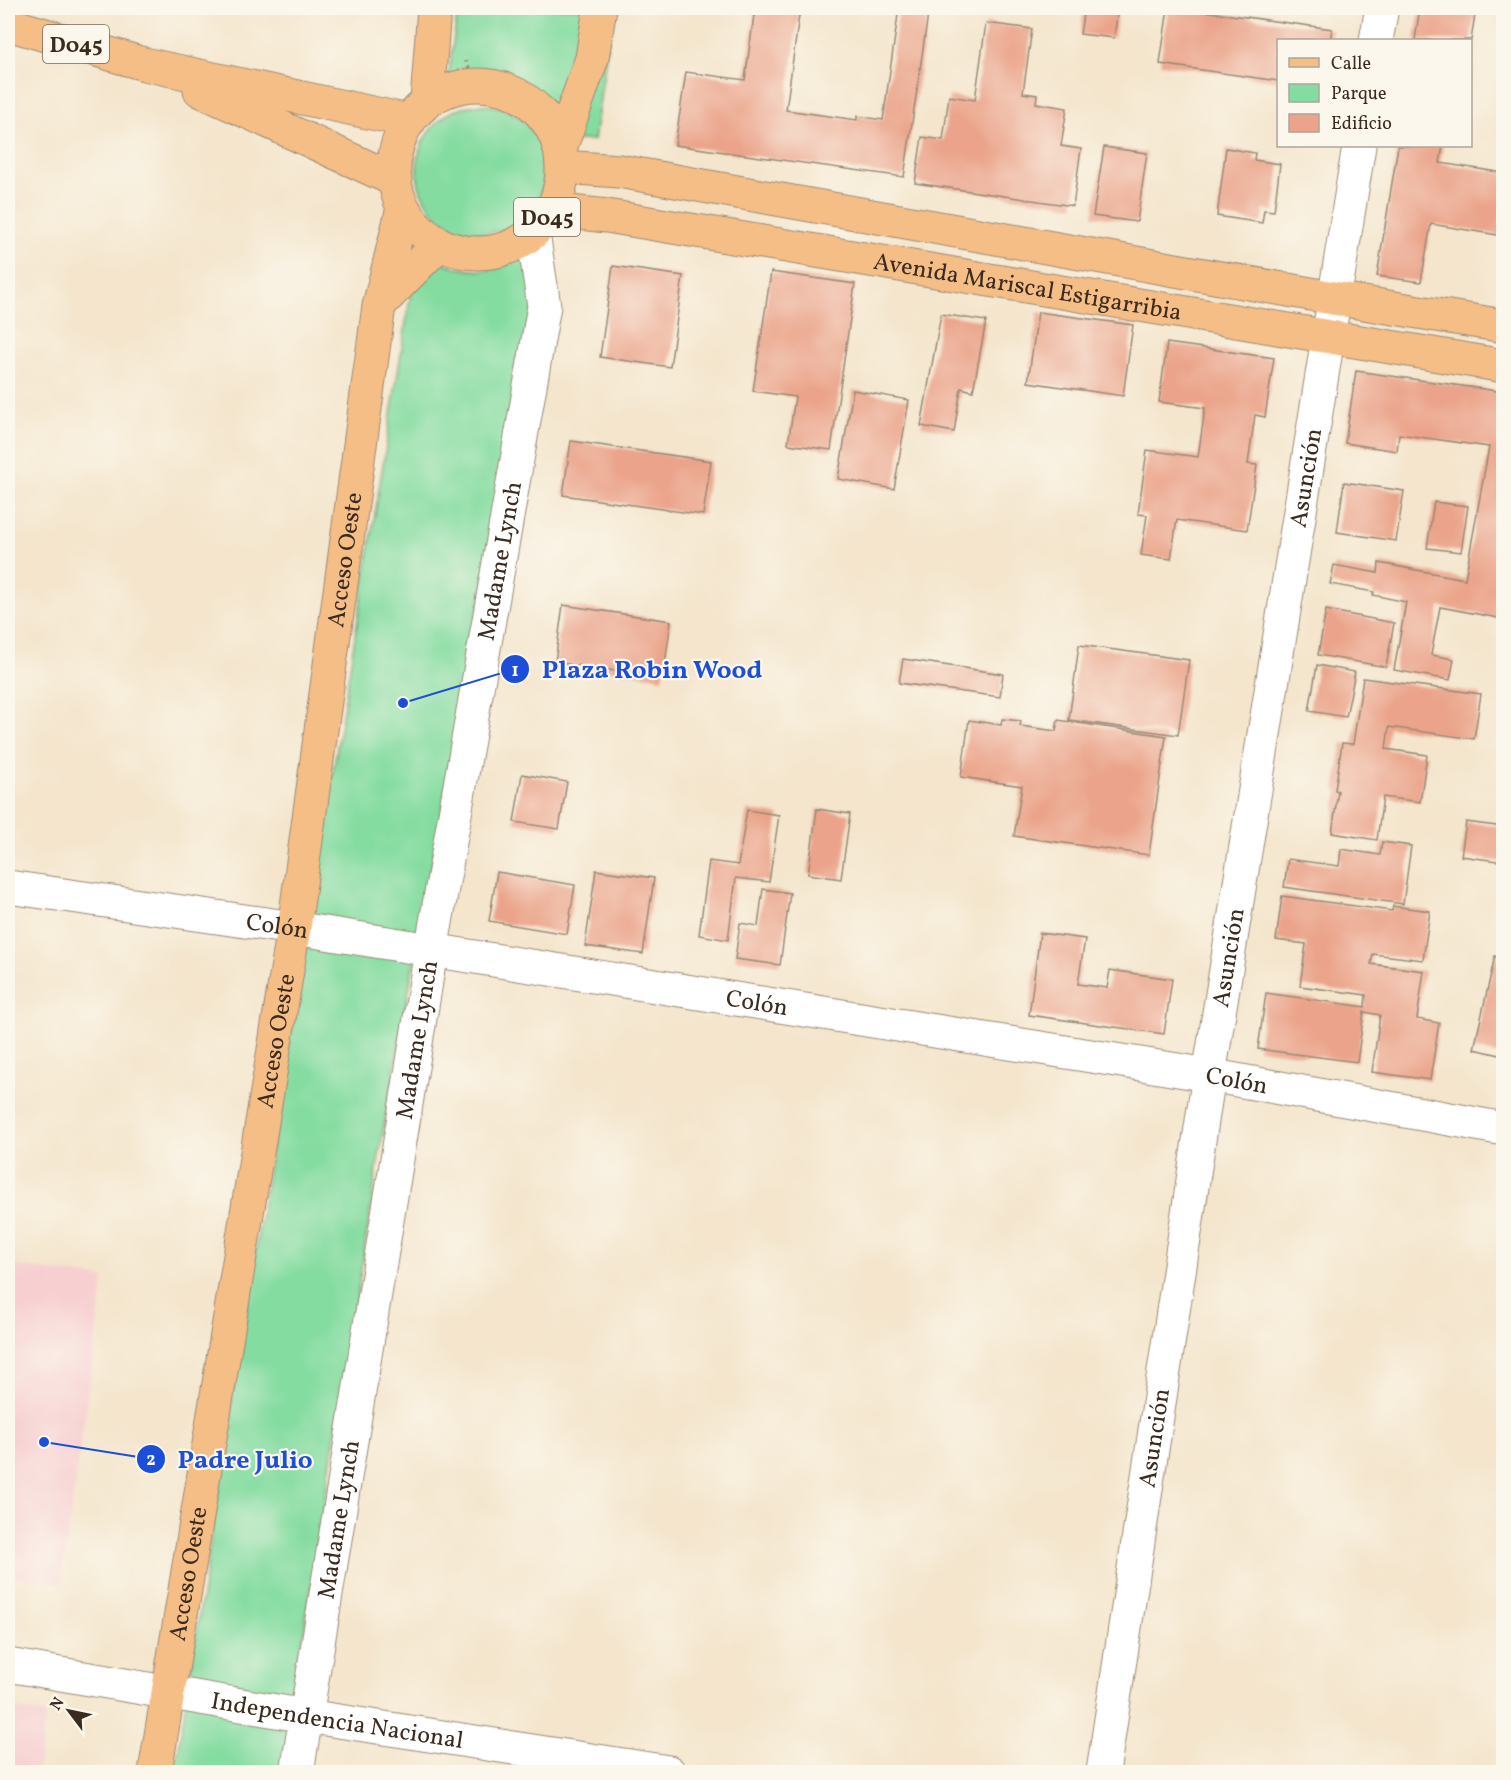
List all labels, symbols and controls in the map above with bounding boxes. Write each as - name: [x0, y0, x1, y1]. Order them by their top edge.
- road number: D045: [43, 25, 109, 63]
- legend: [1277, 39, 1472, 147]
- text: Calle: [1331, 52, 1371, 77]
- text: Parque: [1331, 82, 1386, 107]
- text: Edificio: [1331, 112, 1392, 137]
- road number: D045: [514, 198, 580, 236]
- street label: Avenida Mariscal Estigarribia: [871, 246, 1184, 331]
- street label: Asunción: [1283, 426, 1332, 530]
- street label: Madame Lynch: [471, 479, 532, 643]
- street label: Acceso Oeste: [320, 490, 372, 630]
- callout: Plaza Robin Wood: [500, 647, 775, 691]
- text: Plaza Robin Wood: [542, 653, 762, 689]
- text: 1: [511, 659, 519, 684]
- street label: Colón: [244, 906, 311, 949]
- street label: Asunción: [1205, 906, 1255, 1010]
- street label: Madame Lynch: [389, 958, 448, 1122]
- street label: Acceso Oeste: [250, 971, 305, 1111]
- street label: Colón: [723, 983, 790, 1026]
- street label: Colón: [1203, 1060, 1270, 1104]
- street label: Asunción: [1131, 1386, 1180, 1490]
- callout: Padre Julio: [136, 1437, 325, 1481]
- street label: Madame Lynch: [310, 1438, 370, 1602]
- text: Padre Julio: [177, 1443, 313, 1479]
- text: 2: [146, 1448, 156, 1473]
- street label: Acceso Oeste: [162, 1504, 217, 1644]
- north arrow: [39, 1681, 99, 1741]
- street label: Independencia Nacional: [208, 1685, 466, 1759]
- text: N: [46, 1693, 71, 1715]

